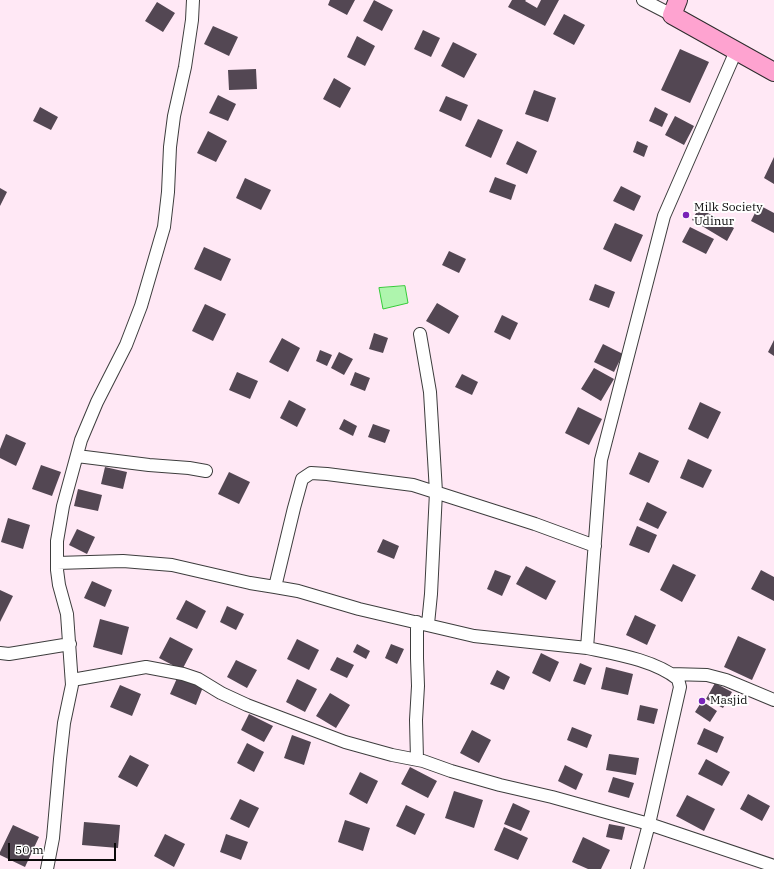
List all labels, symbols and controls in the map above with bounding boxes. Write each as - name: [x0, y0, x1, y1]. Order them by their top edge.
- place label: Milk Society Udinur: [694, 201, 763, 229]
- marker: Milk Society Udinur: [681, 210, 691, 220]
- place label: Masjid: [710, 694, 748, 708]
- marker: Masjid: [697, 696, 707, 706]
- scale bar: [10, 835, 118, 861]
- text: 50 m: [15, 842, 44, 857]

